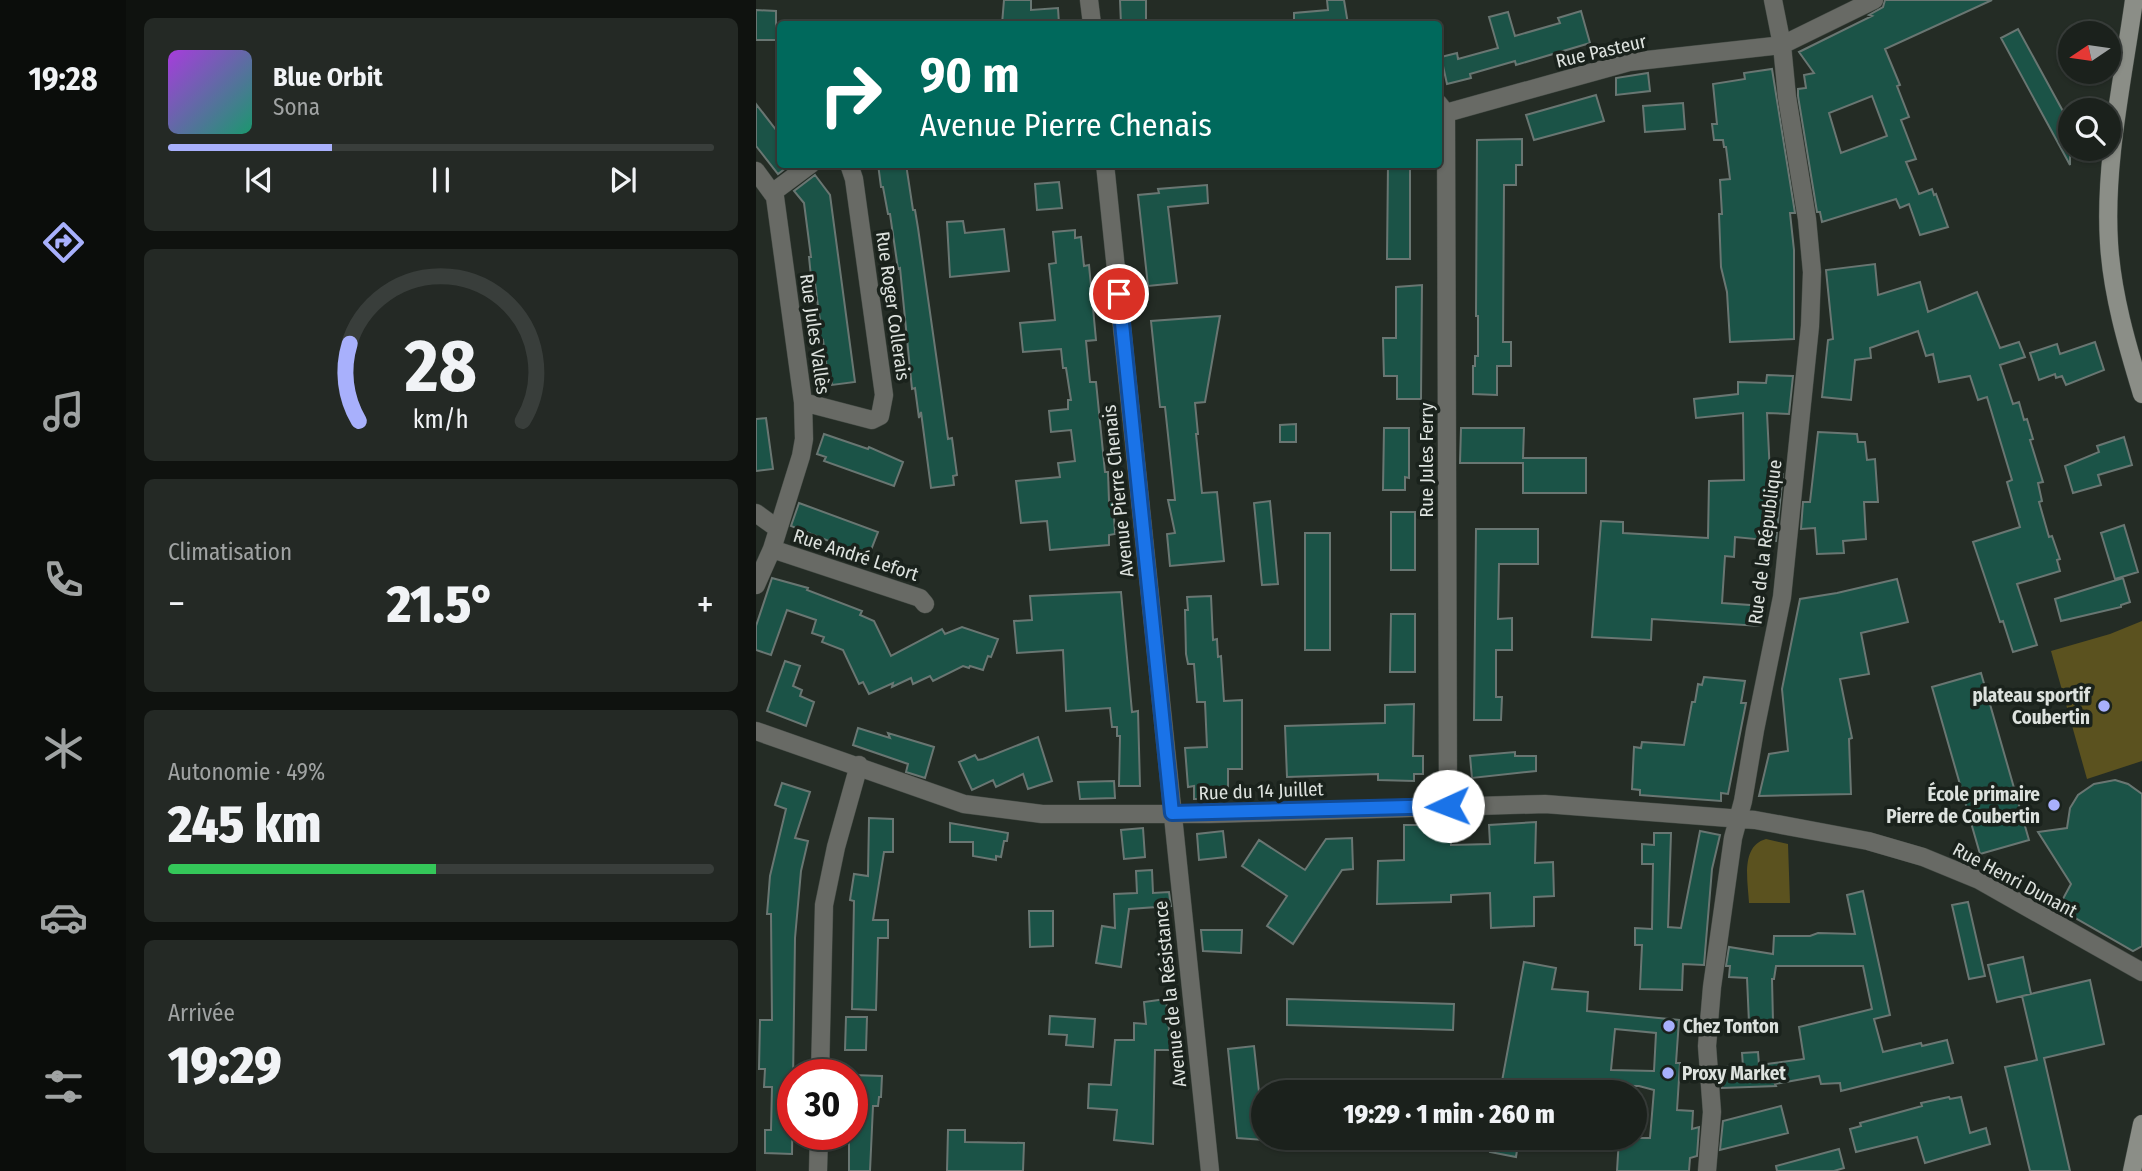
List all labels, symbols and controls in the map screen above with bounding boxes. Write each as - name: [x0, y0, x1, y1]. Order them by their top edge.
- north arrow: [2058, 21, 2121, 84]
- map controls: [2058, 21, 2121, 161]
- street label: Rue Pasteur: [1553, 29, 1649, 73]
- text: 90 m: [920, 46, 1020, 105]
- icon: right: [805, 49, 896, 140]
- text: 19:28: [28, 60, 98, 98]
- text: Blue Orbit: [273, 62, 383, 93]
- text: Sona: [273, 93, 320, 121]
- button: search: [2058, 98, 2121, 161]
- text: Avenue Pierre Chenais: [920, 106, 1212, 144]
- icon: previous: [240, 161, 278, 199]
- icon: pause: [422, 161, 460, 199]
- icon: next: [604, 161, 642, 199]
- icon: directions: [39, 218, 88, 267]
- street label: Rue Roger Collerais: [871, 230, 915, 382]
- pin: [1089, 264, 1149, 324]
- street label: Rue Jules Vallès: [795, 272, 835, 396]
- icon: arrive: [1100, 275, 1138, 313]
- text: 28: [404, 323, 477, 410]
- icon: music: [39, 387, 88, 436]
- street label: Rue Jules Ferry: [1415, 402, 1438, 517]
- street label: Avenue Pierre Chenais: [1098, 404, 1138, 578]
- text: km/h: [413, 405, 469, 435]
- street label: Rue de la République: [1743, 458, 1787, 626]
- street label: Rue André Lefort: [791, 524, 922, 586]
- text: Climatisation: [168, 538, 292, 566]
- icon: phone: [39, 555, 88, 604]
- text: 21.5°: [387, 573, 495, 636]
- text: −: [168, 581, 185, 627]
- text: +: [697, 581, 714, 627]
- place label: plateau sportif Coubertin: [1972, 684, 2092, 729]
- marker: plateau sportif Coubertin: [2096, 698, 2112, 714]
- icon: climate: [39, 724, 88, 773]
- text: Autonomie · 49%: [168, 758, 325, 786]
- position arrow: [1411, 769, 1485, 843]
- street label: Rue du 14 Juillet: [1198, 777, 1325, 805]
- place label: École primaire Pierre de Coubertin: [1886, 781, 2040, 828]
- text: 245 km: [168, 793, 321, 856]
- marker: École primaire Pierre de Coubertin: [2046, 797, 2062, 813]
- street label: Rue Henri Dunant: [1949, 838, 2082, 923]
- icon: car: [39, 893, 88, 942]
- street label: Avenue de la Résistance: [1149, 900, 1191, 1088]
- text: Arrivée: [168, 999, 235, 1027]
- place label: Chez Tonton: [1683, 1015, 1779, 1038]
- marker: Chez Tonton: [1661, 1018, 1677, 1034]
- text: 19:29: [168, 1034, 282, 1097]
- speed limit sign: 30: [777, 1059, 868, 1150]
- icon: filters: [39, 1062, 88, 1111]
- place label: Proxy Market: [1682, 1062, 1786, 1085]
- marker: Proxy Market: [1660, 1065, 1676, 1081]
- text: 19:29 · 1 min · 260 m: [1343, 1099, 1555, 1130]

